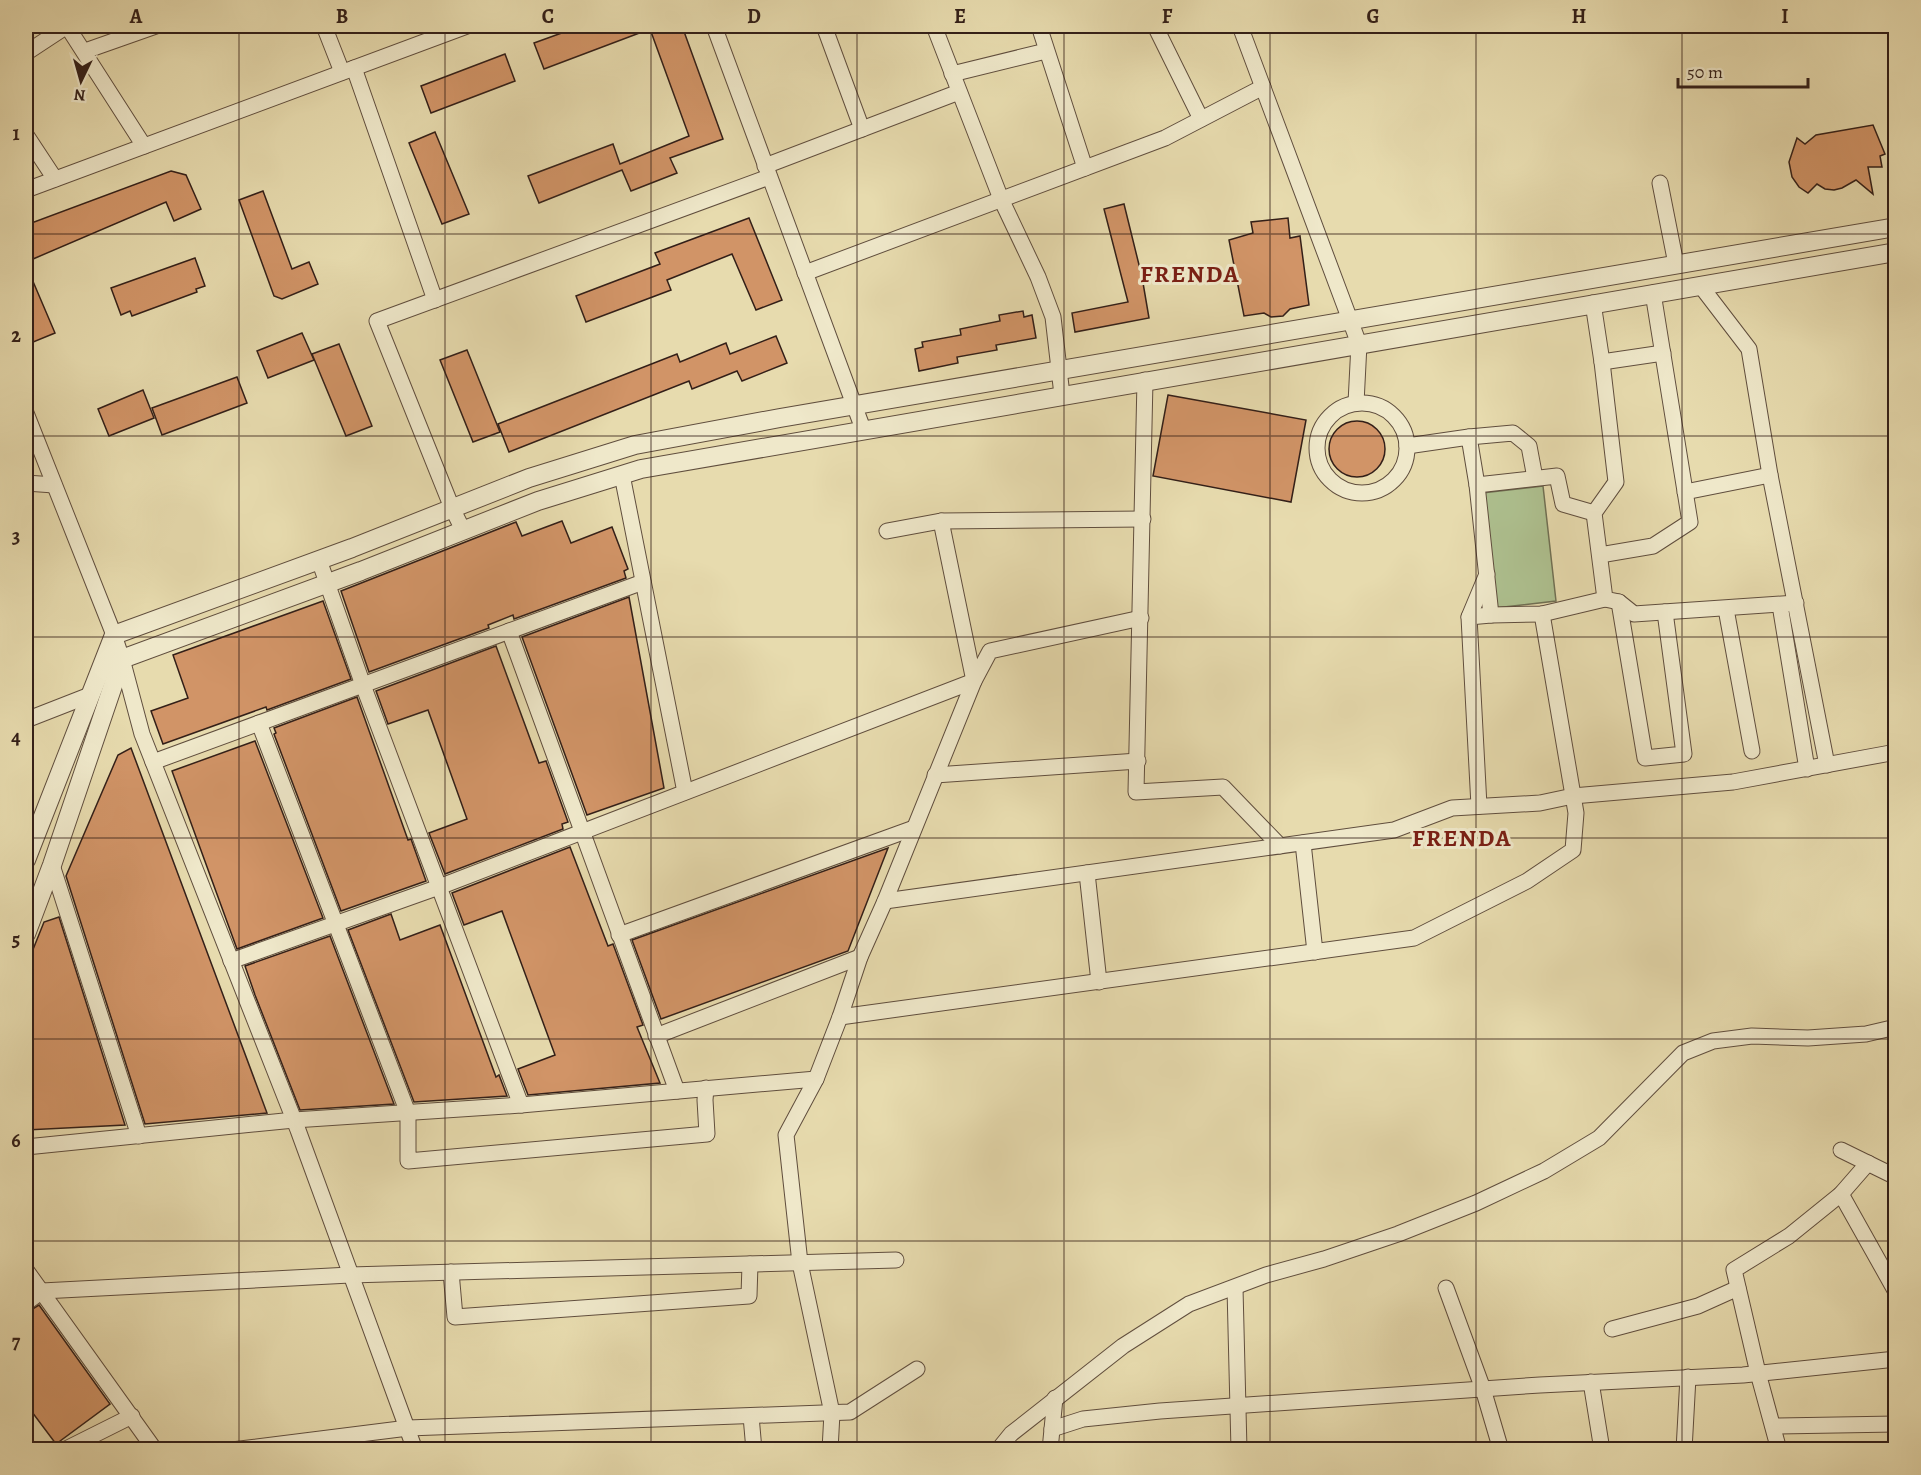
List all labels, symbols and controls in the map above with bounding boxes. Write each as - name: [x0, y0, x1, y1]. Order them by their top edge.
- text: A: [129, 3, 143, 30]
- text: B: [336, 3, 348, 30]
- text: C: [542, 3, 554, 30]
- text: D: [747, 3, 761, 30]
- text: E: [954, 3, 966, 30]
- text: F: [1162, 3, 1173, 30]
- text: G: [1366, 3, 1380, 30]
- text: H: [1572, 3, 1587, 30]
- text: I: [1781, 3, 1789, 30]
- north arrow: [51, 51, 111, 111]
- scale bar: [1678, 51, 1808, 89]
- text: 50 m: [1687, 60, 1723, 84]
- text: N: [73, 83, 87, 106]
- text: 1: [12, 120, 20, 147]
- district label: FRENDA: [1140, 258, 1240, 290]
- text: 2: [11, 322, 21, 349]
- text: 3: [12, 523, 20, 550]
- text: 4: [11, 724, 21, 751]
- district label: FRENDA: [1412, 822, 1512, 854]
- text: 5: [12, 926, 20, 953]
- text: 6: [11, 1127, 21, 1154]
- text: 7: [12, 1328, 21, 1355]

